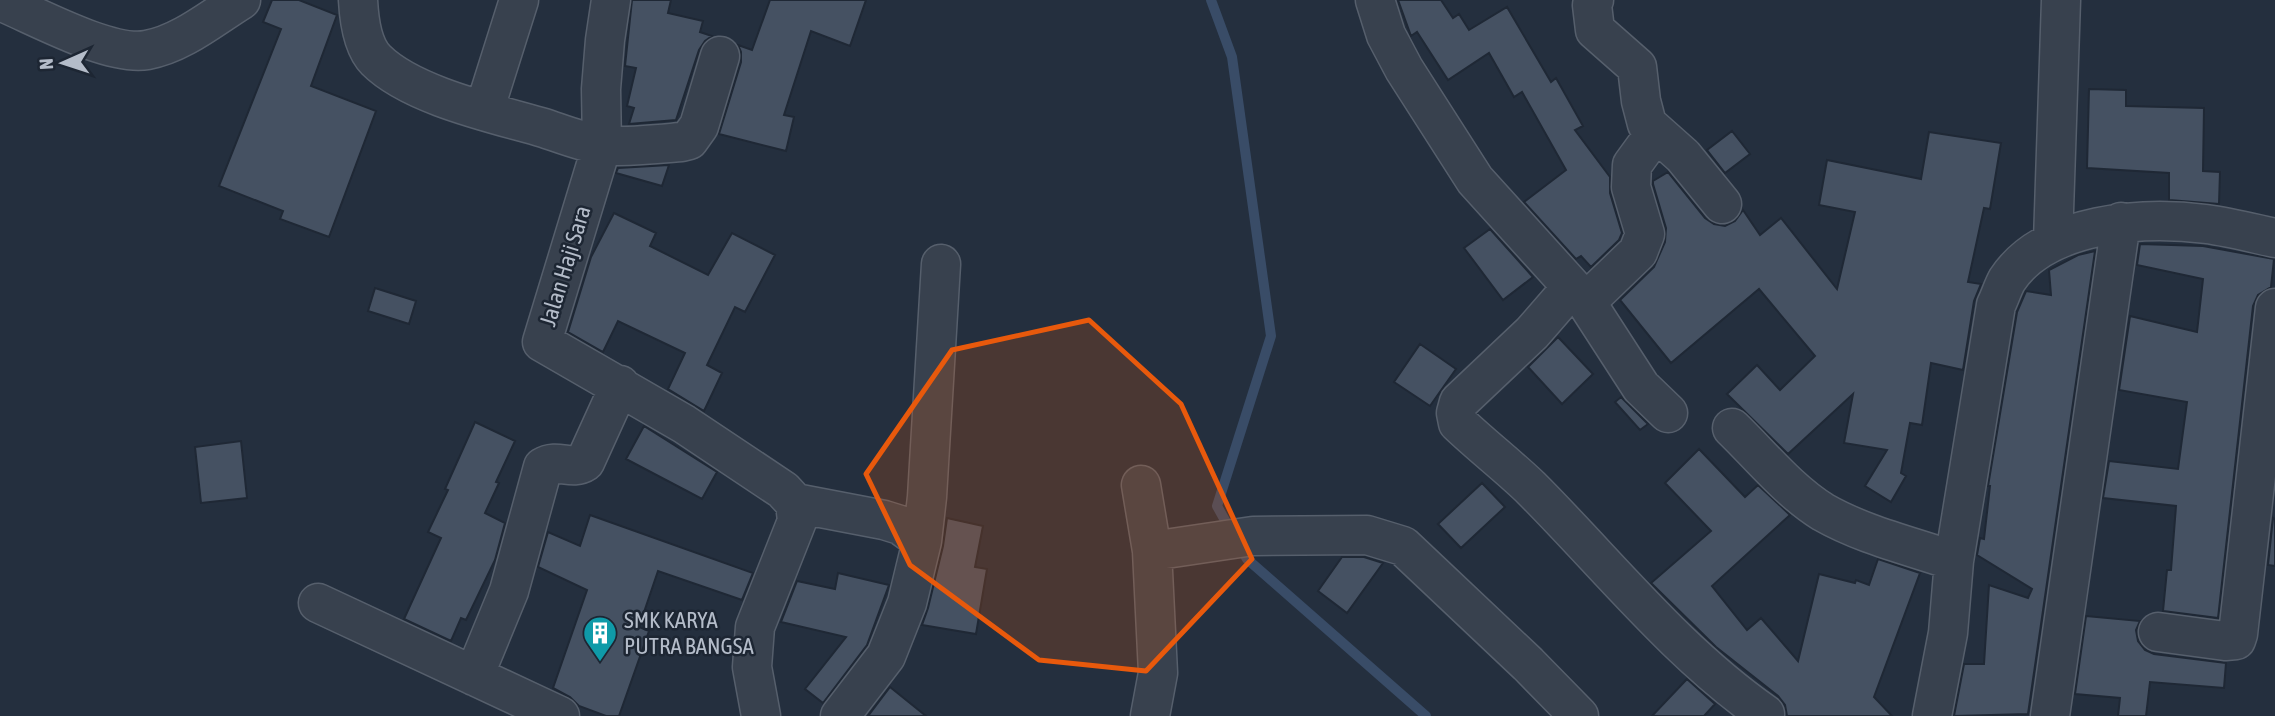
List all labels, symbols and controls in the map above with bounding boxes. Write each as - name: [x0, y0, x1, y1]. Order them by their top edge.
- north arrow: [28, 28, 98, 98]
- text: N: [35, 58, 57, 70]
- street label: Jalan Haji Sara: [534, 203, 596, 329]
- place label: SMK KARYA PUTRA BANGSA: [624, 607, 754, 659]
- building icon: SMK KARYA PUTRA BANGSA: [581, 614, 619, 663]

